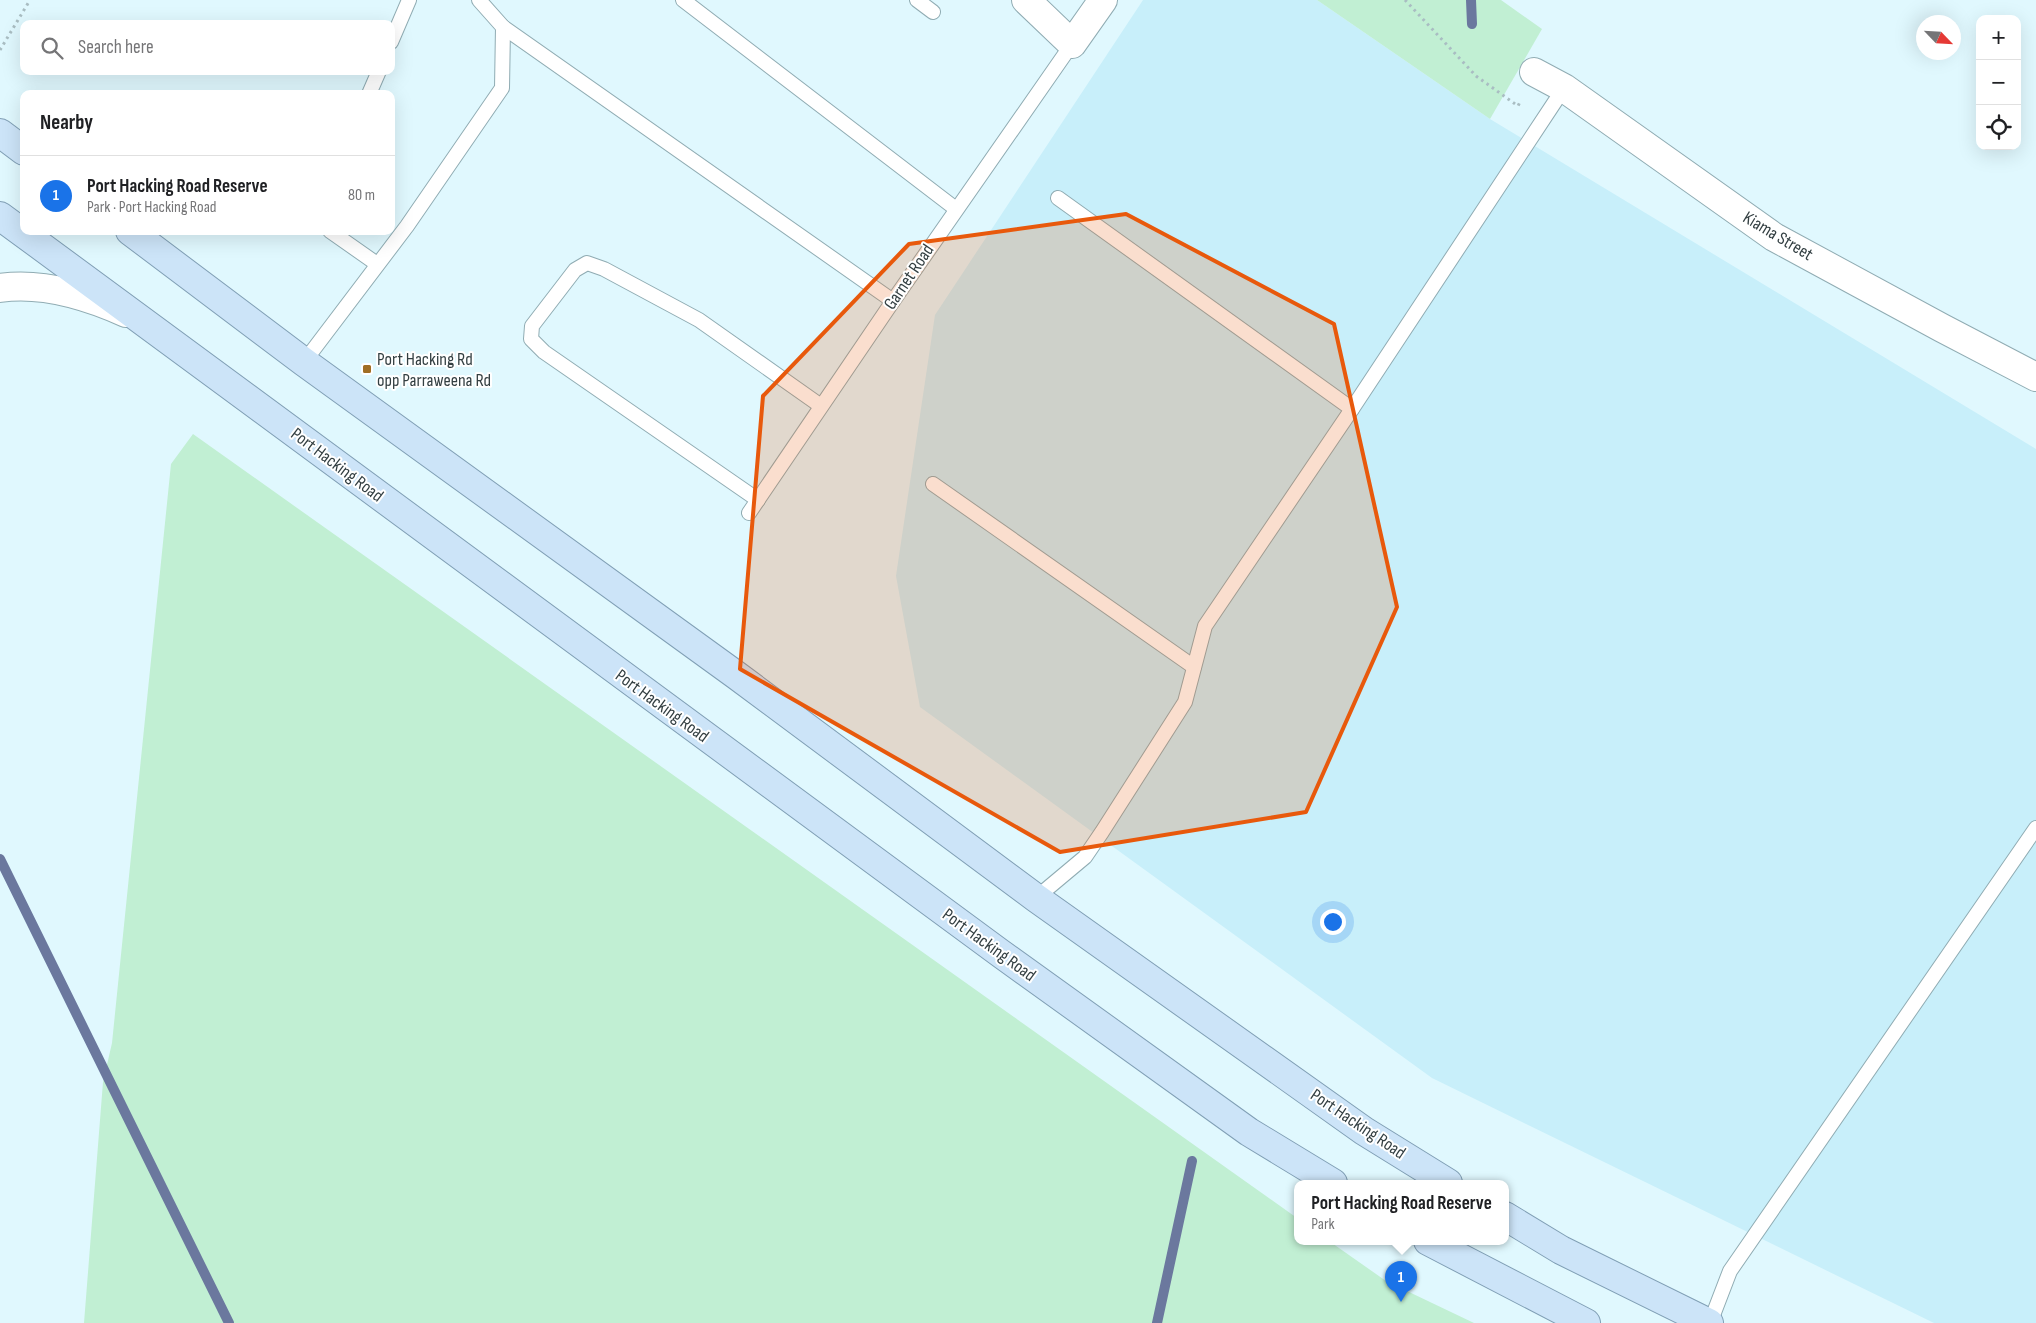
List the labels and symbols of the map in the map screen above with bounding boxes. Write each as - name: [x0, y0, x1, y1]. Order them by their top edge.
- north arrow: [1916, 15, 1961, 60]
- street label: Kiama Street: [1739, 207, 1817, 265]
- street label: Garnet Road: [880, 240, 938, 314]
- place label: Port Hacking Rd opp Parraweena Rd: [377, 349, 491, 391]
- marker: Port Hacking Rd opp Parraweena Rd: [361, 363, 373, 375]
- street label: Port Hacking Road: [287, 424, 387, 506]
- street label: Port Hacking Road: [611, 665, 713, 747]
- street label: Port Hacking Road: [938, 904, 1040, 986]
- your location: [1320, 909, 1346, 935]
- street label: Port Hacking Road: [1307, 1085, 1409, 1163]
- pin: 1: [1385, 1261, 1417, 1302]

